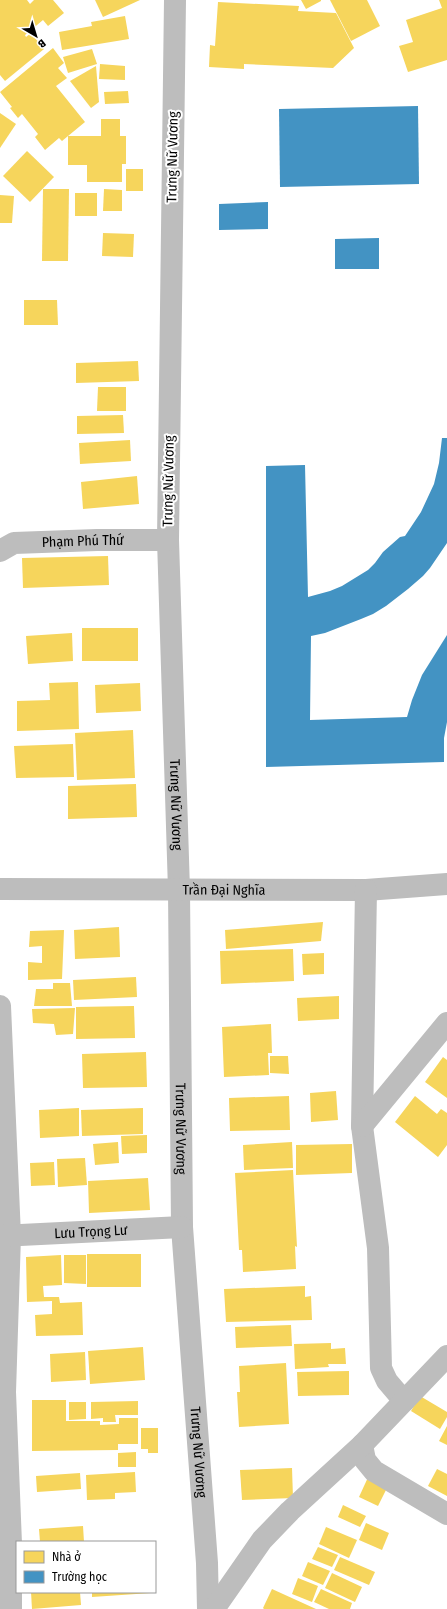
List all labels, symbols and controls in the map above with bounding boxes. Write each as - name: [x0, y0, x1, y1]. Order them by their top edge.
- north arrow: [16, 16, 56, 56]
- text: B: [35, 36, 48, 51]
- street label: Trưng Nữ Vương: [163, 111, 182, 203]
- street label: Trưng Nữ Vương: [159, 435, 178, 527]
- street label: Phạm Phú Thứ: [42, 532, 124, 551]
- street label: Trưng Nữ Vương: [166, 759, 186, 851]
- street label: Trần Đại Nghĩa: [183, 881, 266, 899]
- street label: Trưng Nữ Vương: [172, 1083, 190, 1175]
- street label: Lưu Trọng Lư: [54, 1222, 128, 1242]
- street label: Trưng Nữ Vương: [186, 1406, 210, 1499]
- legend: [16, 1541, 156, 1593]
- text: Nhà ở: [52, 1550, 81, 1564]
- text: Trường học: [52, 1570, 107, 1584]

